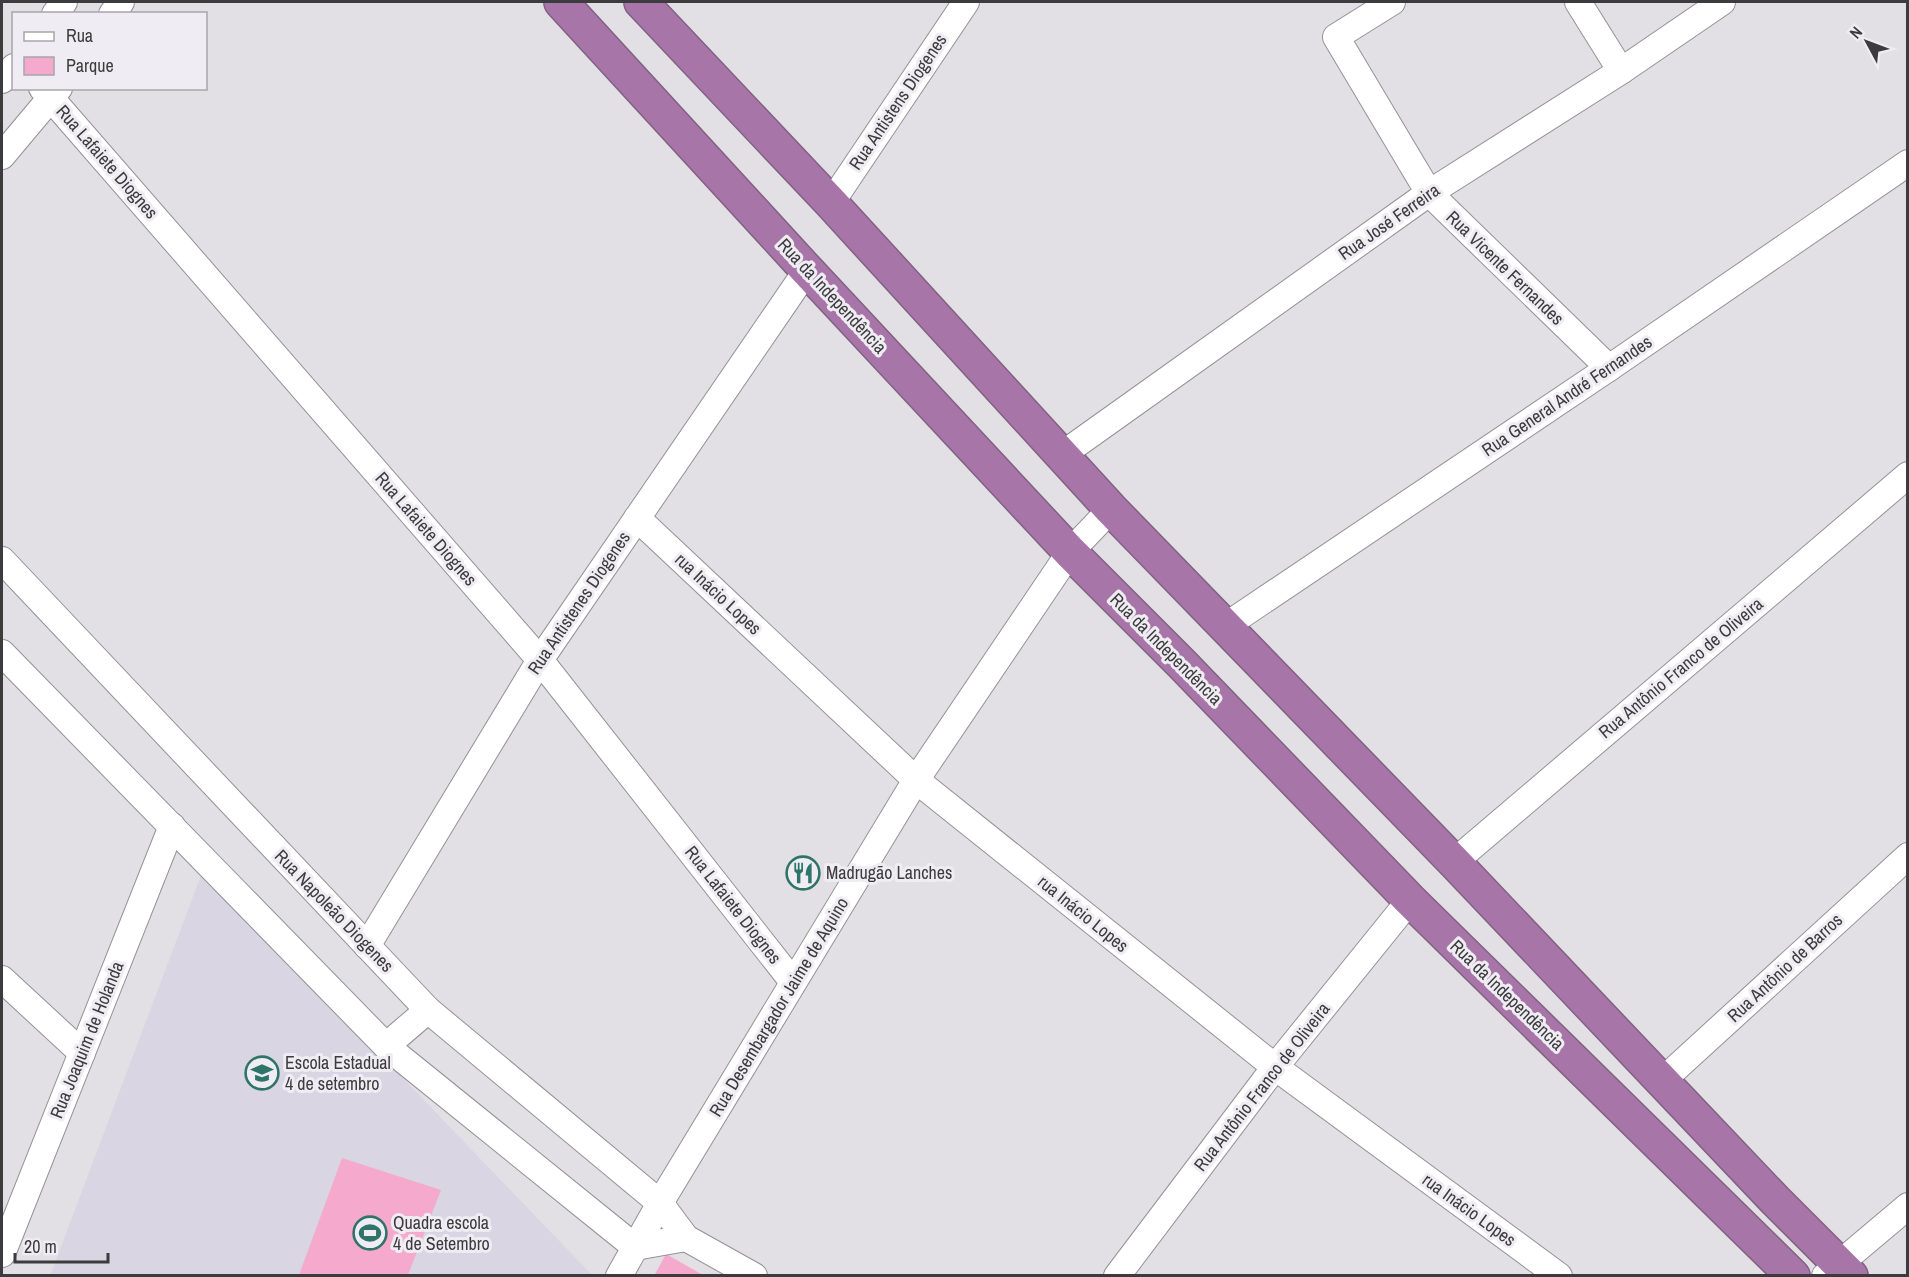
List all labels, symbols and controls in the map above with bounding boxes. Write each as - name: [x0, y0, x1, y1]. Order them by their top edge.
- legend: [12, 12, 207, 90]
- north arrow: [1837, 12, 1897, 72]
- text: N: [1844, 21, 1867, 43]
- text: Rua: [66, 23, 93, 48]
- street label: Rua Antistens Diogenes: [843, 29, 952, 175]
- text: Parque: [66, 53, 114, 78]
- street label: Rua Lafaiete Diognes: [51, 99, 164, 224]
- street label: Rua José Ferreira: [1333, 177, 1444, 266]
- street label: Rua Vicente Fernandes: [1441, 205, 1570, 330]
- street label: Rua da Independência: [772, 233, 892, 359]
- street label: Rua General André Fernandes: [1477, 329, 1657, 462]
- street label: Rua Lafaiete Diognes: [370, 466, 483, 591]
- street label: Rua Antistenes Diogenes: [521, 526, 636, 679]
- street label: rua Inácio Lopes: [670, 547, 767, 640]
- street label: Rua da Independência: [1105, 587, 1228, 710]
- street label: Rua Antônio Franco de Oliveira: [1593, 591, 1768, 744]
- street label: Rua Lafaiete Diognes: [679, 840, 787, 969]
- street label: Rua Napoleão Diogenes: [269, 844, 399, 977]
- restaurant icon: Madrugão Lanches: [785, 855, 821, 891]
- place label: Madrugão Lanches: [826, 860, 952, 885]
- street label: rua Inácio Lopes: [1033, 869, 1134, 958]
- street label: Rua Desembargador Jaime de Aquino: [703, 892, 854, 1121]
- street label: Rua Antônio de Barros: [1722, 908, 1848, 1028]
- street label: Rua da Independência: [1445, 934, 1570, 1056]
- street label: Rua Joaquim de Holanda: [44, 958, 129, 1122]
- street label: Rua Antônio Franco de Oliveira: [1188, 997, 1335, 1176]
- place label: Escola Estadual 4 de setembro: [285, 1050, 391, 1096]
- school or university icon: Escola Estadual 4 de setembro: [244, 1055, 280, 1091]
- street label: rua Inácio Lopes: [1417, 1167, 1521, 1252]
- place label: Quadra escola 4 de Setembro: [393, 1210, 490, 1256]
- sports icon: Quadra escola 4 de Setembro: [352, 1215, 388, 1251]
- scale bar: [15, 1226, 108, 1264]
- text: 20 m: [24, 1234, 57, 1259]

